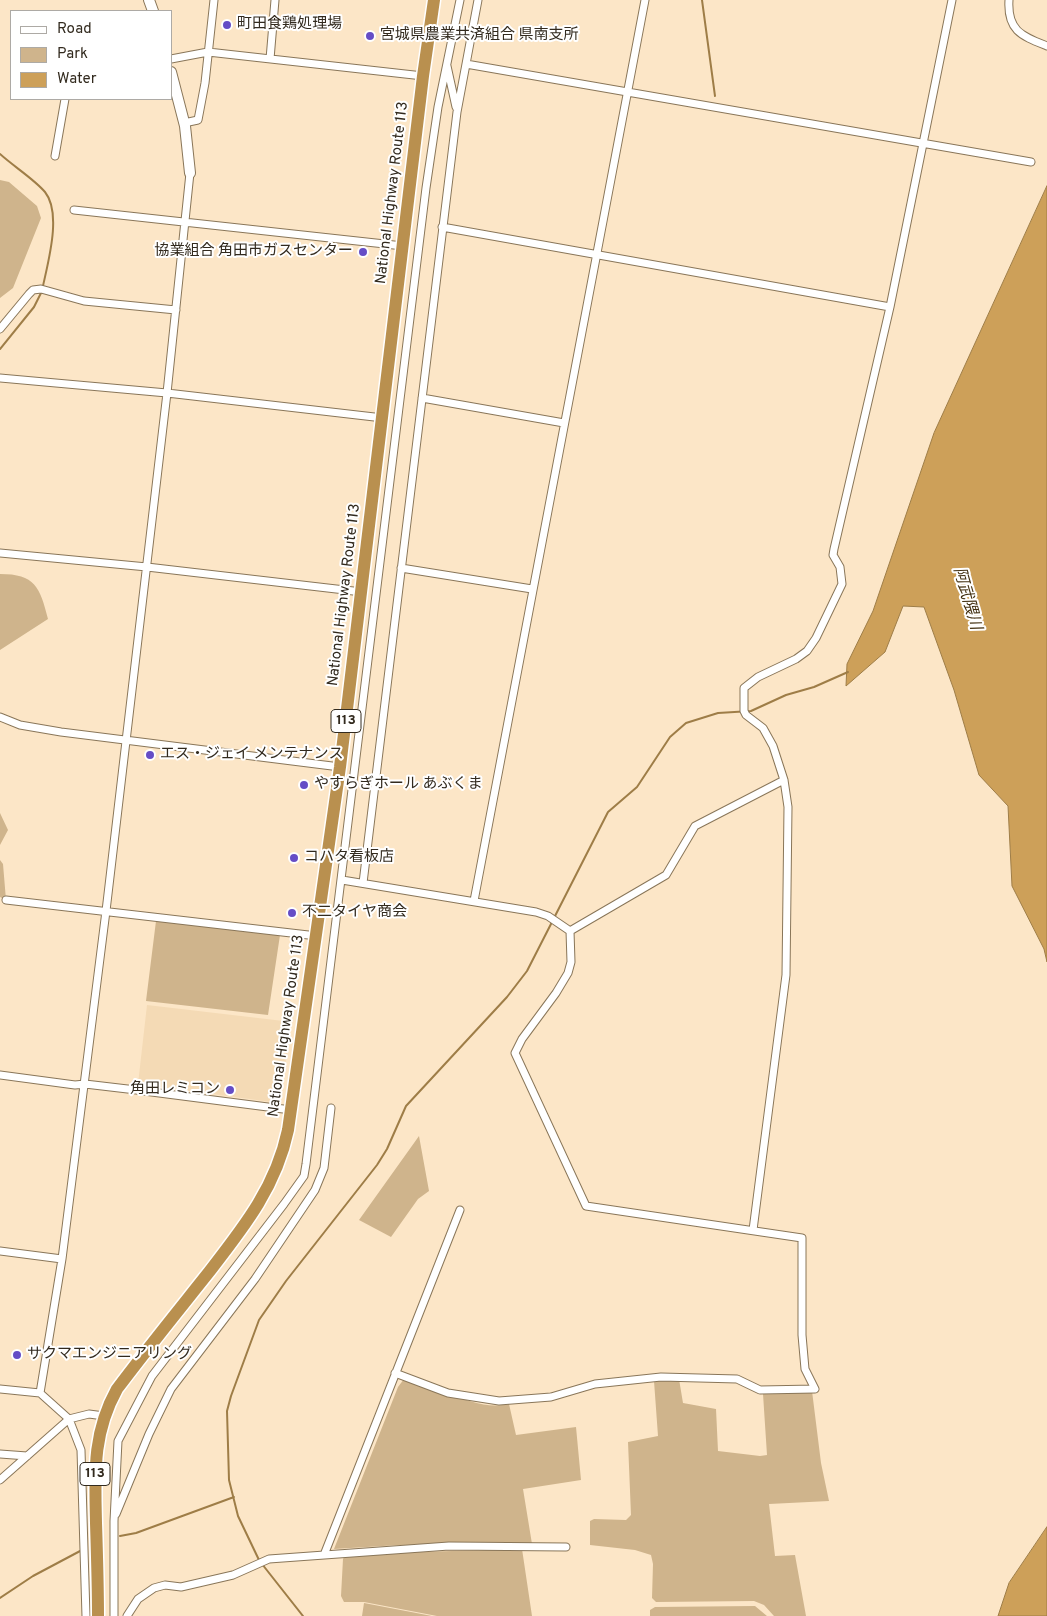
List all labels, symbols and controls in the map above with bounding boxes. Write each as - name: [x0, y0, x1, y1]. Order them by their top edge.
- legend: [10, 10, 172, 100]
- place label: 町田食鶏処理場: [237, 16, 342, 34]
- marker: 町田食鶏処理場: [221, 19, 233, 31]
- text: Road: [57, 20, 92, 39]
- place label: 宮城県農業共済組合 県南支所: [380, 27, 579, 45]
- marker: 宮城県農業共済組合 県南支所: [364, 30, 376, 42]
- text: Park: [57, 45, 88, 64]
- text: Water: [57, 70, 96, 89]
- street label: National Highway Route 113: [373, 101, 413, 285]
- place label: 協業組合 角田市ガスセンター: [154, 243, 353, 261]
- marker: 協業組合 角田市ガスセンター: [357, 246, 369, 258]
- street label: National Highway Route 113: [325, 503, 365, 687]
- water label: 阿武隈川: [948, 566, 984, 632]
- road number: 113: [331, 709, 361, 732]
- place label: エス・ジェイ メンテナンス: [160, 746, 344, 764]
- marker: エス・ジェイ メンテナンス: [144, 749, 156, 761]
- place label: やすらぎホール あぶくま: [314, 776, 483, 794]
- marker: やすらぎホール あぶくま: [298, 779, 310, 791]
- place label: コハタ看板店: [304, 849, 394, 867]
- marker: コハタ看板店: [288, 852, 300, 864]
- place label: 不二タイヤ商会: [302, 904, 407, 922]
- marker: 不二タイヤ商会: [286, 907, 298, 919]
- street label: National Highway Route 113: [265, 934, 309, 1118]
- place label: 角田レミコン: [130, 1081, 220, 1099]
- marker: 角田レミコン: [224, 1084, 236, 1096]
- place label: サクマエンジニアリング: [27, 1346, 192, 1364]
- marker: サクマエンジニアリング: [11, 1349, 23, 1361]
- road number: 113: [80, 1462, 110, 1486]

